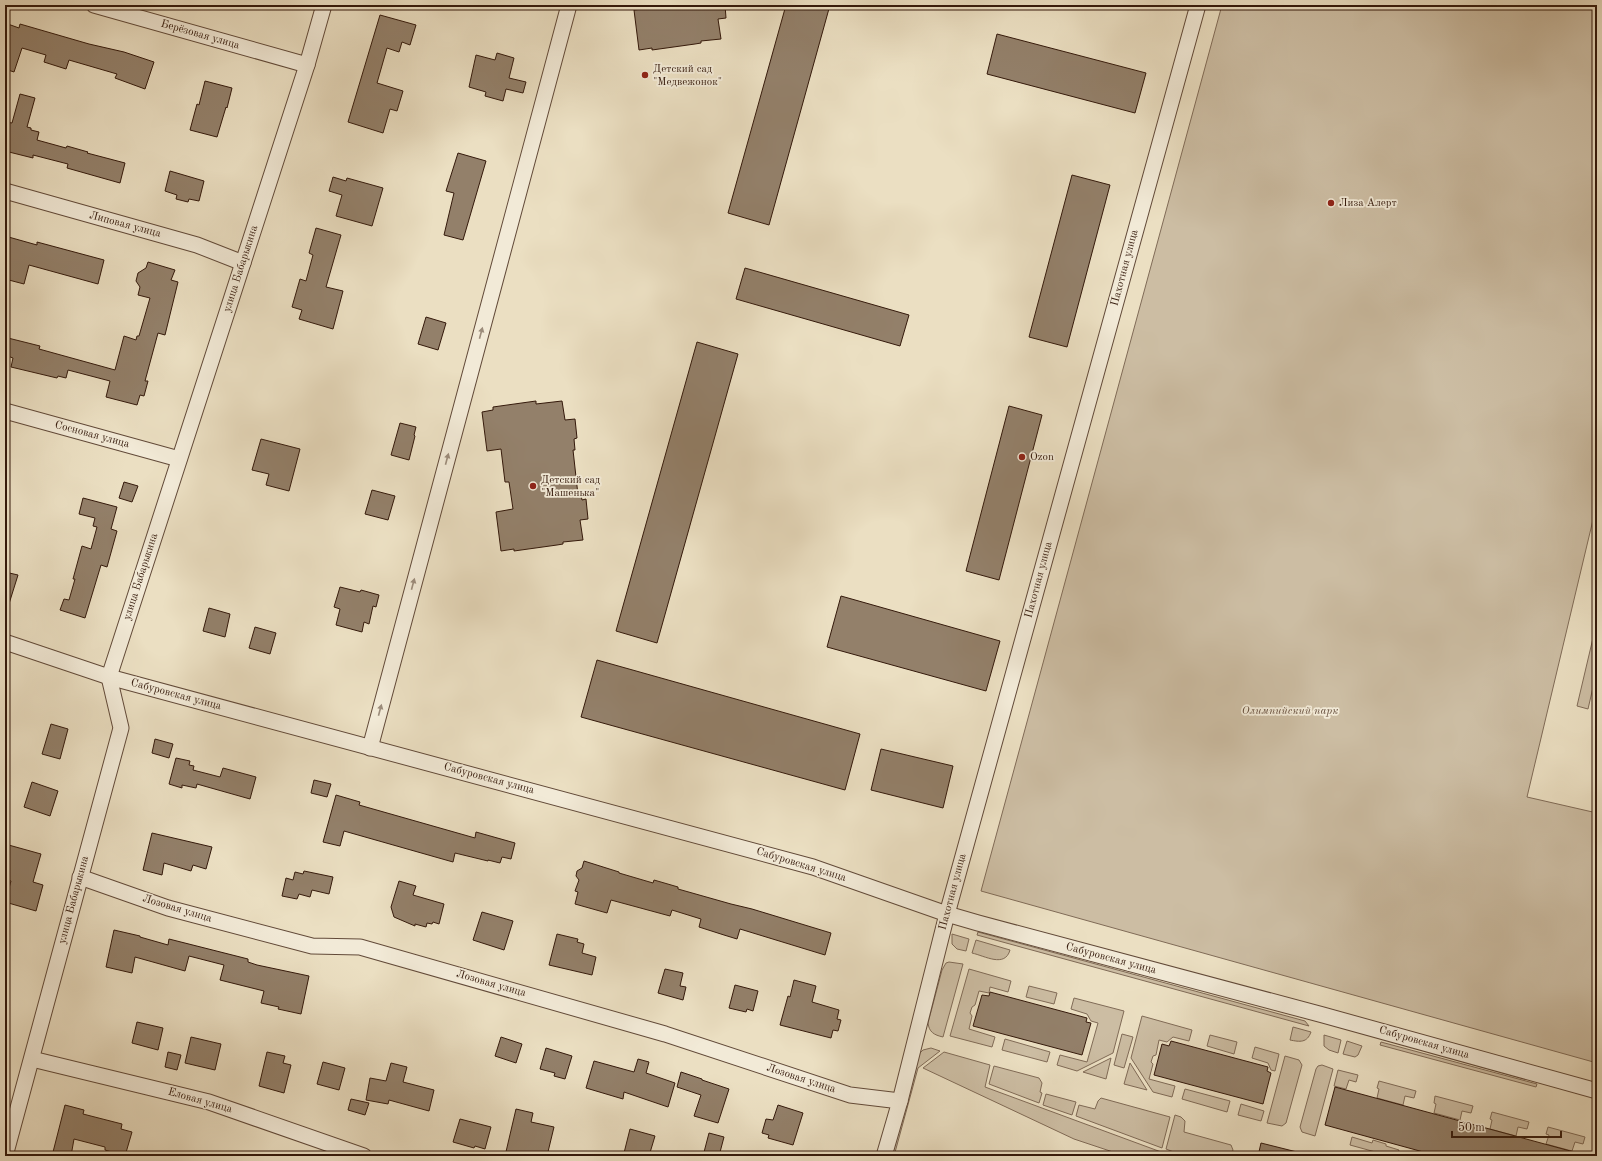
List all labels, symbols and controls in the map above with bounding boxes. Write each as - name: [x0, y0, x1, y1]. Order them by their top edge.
- street label: Берёзовая улица: [159, 18, 241, 52]
- place label: Детский сад "Медвежонок": [653, 64, 722, 88]
- marker: Детский сад "Медвежонок": [640, 70, 650, 80]
- marker: Лиза Алерт: [1326, 198, 1336, 208]
- place label: Лиза Алерт: [1339, 198, 1397, 209]
- street label: Липовая улица: [88, 210, 163, 240]
- street label: улица Бабарыкина: [222, 224, 260, 314]
- street label: Пахотная улица: [1110, 228, 1141, 307]
- one-way arrow: [478, 327, 484, 339]
- street label: Сосновая улица: [54, 420, 131, 450]
- marker: Ozon: [1017, 452, 1027, 462]
- place label: Ozon: [1030, 452, 1054, 463]
- one-way arrow: [444, 453, 450, 465]
- place label: Детский сад "Машенька": [541, 475, 601, 499]
- marker: Детский сад "Машенька": [528, 481, 538, 491]
- street label: улица Бабарыкина: [122, 532, 160, 622]
- street label: Пахотная улица: [1024, 540, 1055, 619]
- one-way arrow: [410, 578, 416, 590]
- street label: Сабуровская улица: [130, 678, 223, 713]
- one-way arrow: [377, 704, 383, 716]
- park label: Олимпийский парк: [1242, 706, 1338, 717]
- street label: Сабуровская улица: [443, 762, 536, 797]
- street label: Сабуровская улица: [755, 846, 848, 884]
- street label: Пахотная улица: [938, 852, 969, 931]
- street label: улица Бабарыкина: [57, 854, 91, 945]
- street label: Лозовая улица: [141, 893, 214, 925]
- street label: Сабуровская улица: [1065, 942, 1158, 977]
- street label: Лозовая улица: [455, 969, 528, 999]
- street label: Сабуровская улица: [1378, 1025, 1471, 1061]
- street label: Лозовая улица: [765, 1063, 837, 1096]
- street label: Еловая улица: [167, 1087, 234, 1116]
- scale bar: [1452, 1113, 1561, 1139]
- text: 50 m: [1458, 1121, 1485, 1134]

